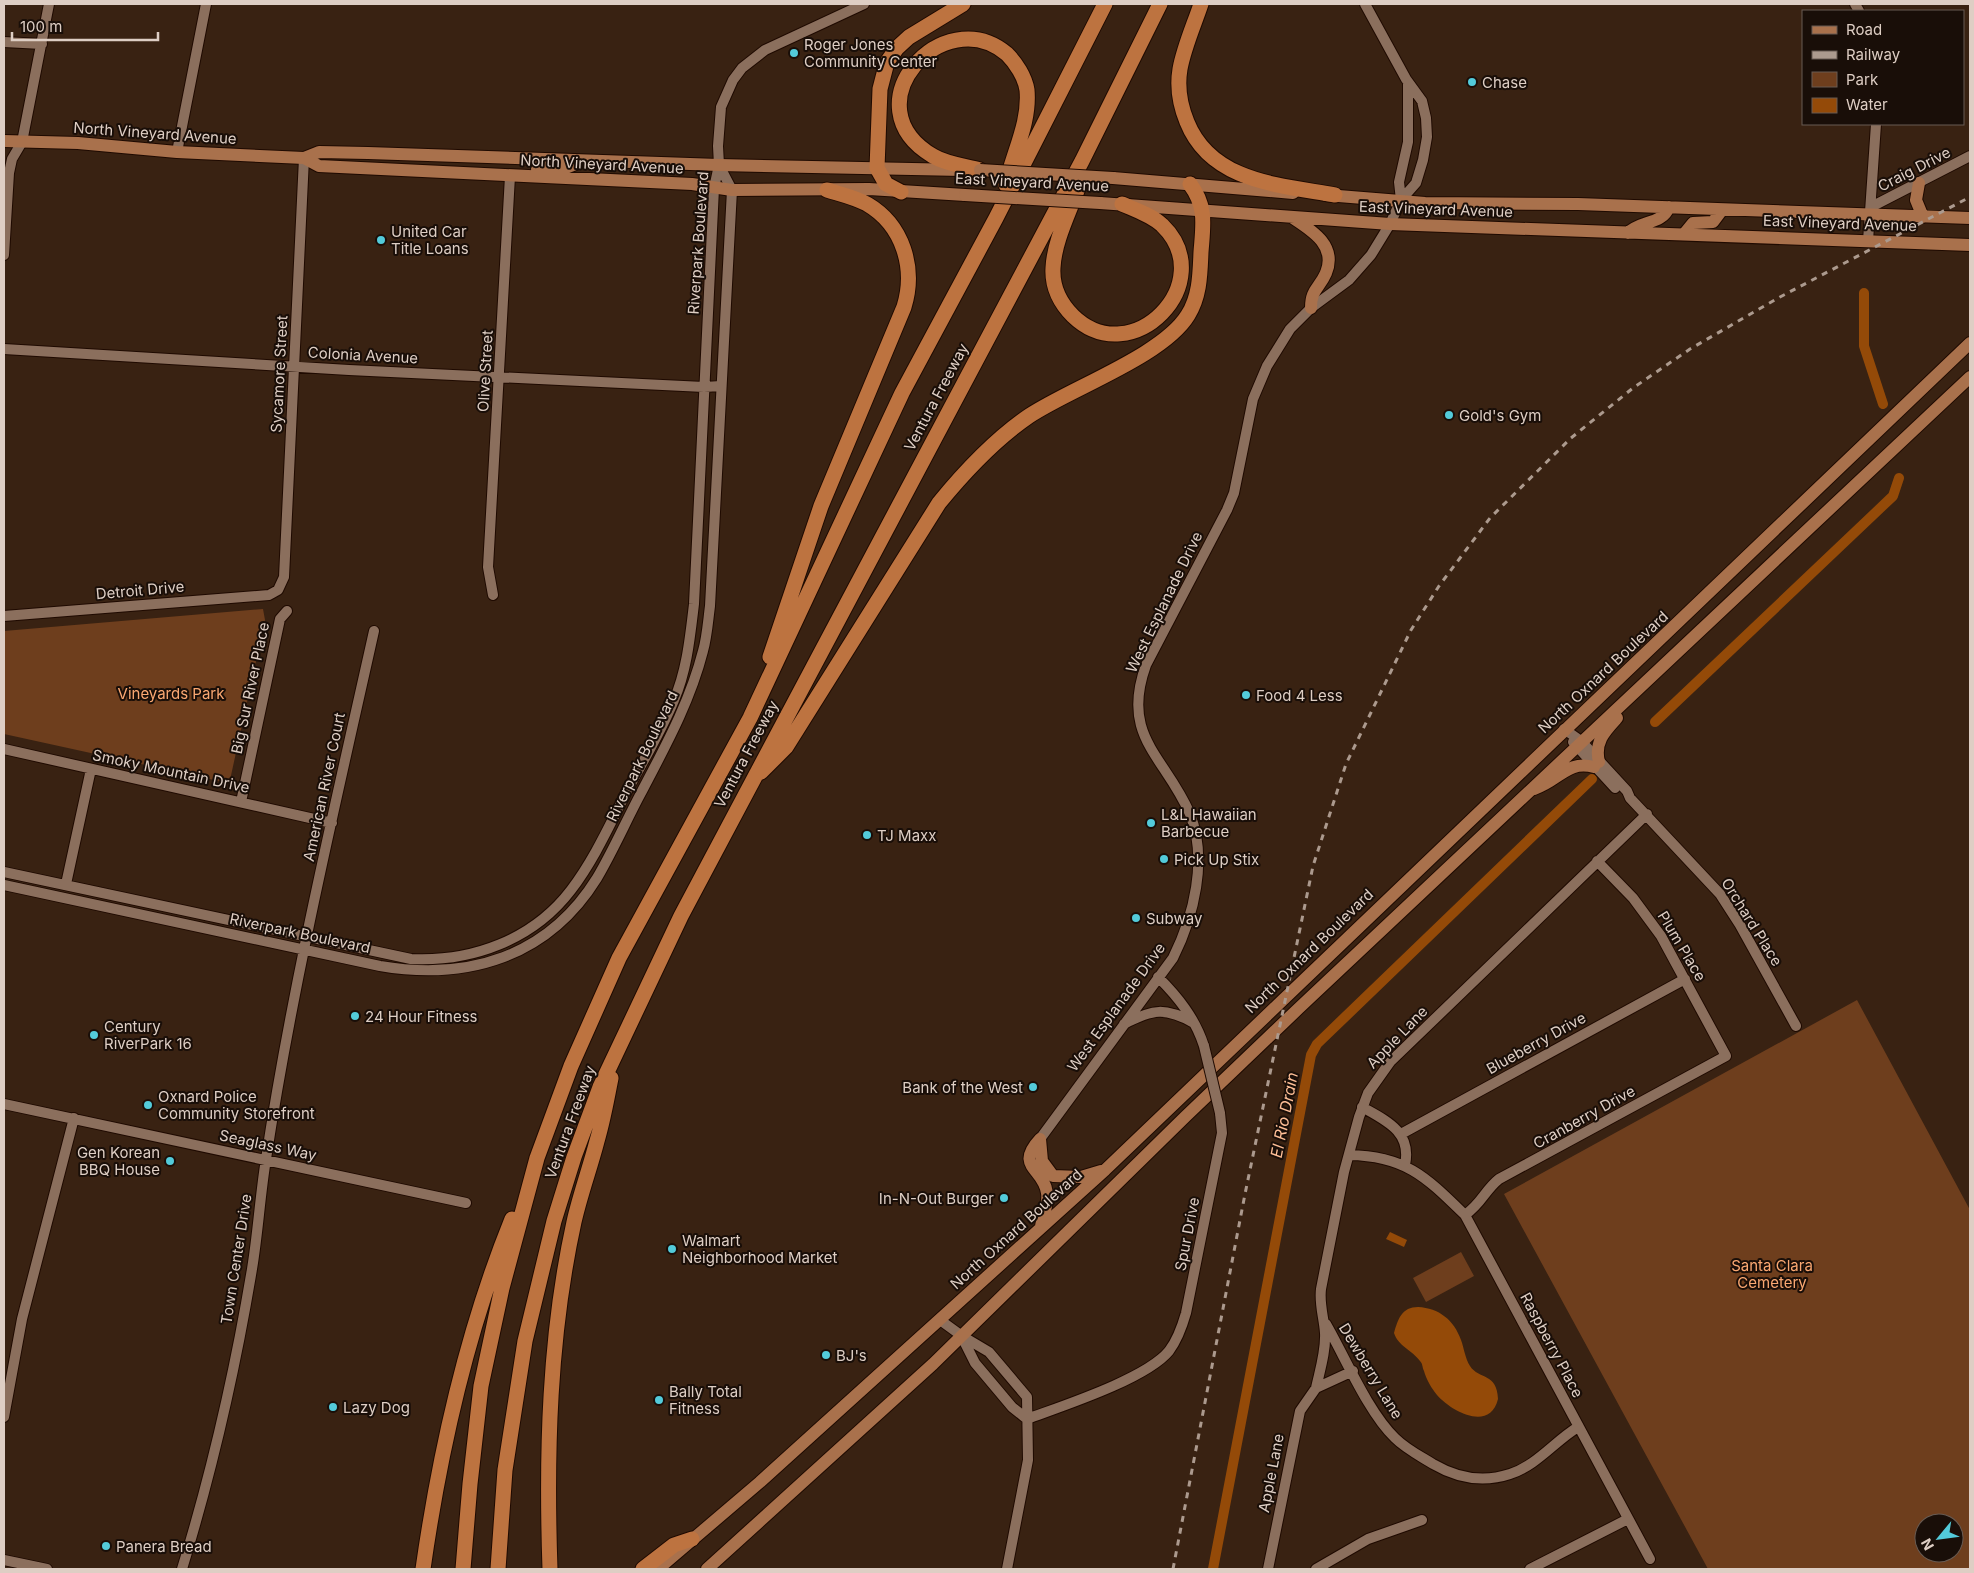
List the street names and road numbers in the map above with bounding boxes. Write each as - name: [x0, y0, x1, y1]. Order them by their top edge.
- street label: North Vineyard Avenue: [73, 118, 237, 148]
- street label: Craig Drive: [1874, 143, 1954, 195]
- street label: North Vineyard Avenue: [520, 150, 684, 178]
- street label: East Vineyard Avenue: [955, 168, 1109, 196]
- street label: Riverpark Boulevard: [684, 171, 712, 315]
- street label: East Vineyard Avenue: [1359, 197, 1513, 221]
- street label: East Vineyard Avenue: [1763, 211, 1917, 235]
- street label: Sycamore Street: [266, 315, 292, 433]
- street label: Olive Street: [473, 329, 497, 413]
- street label: Ventura Freeway: [900, 339, 973, 454]
- street label: Colonia Avenue: [307, 343, 419, 367]
- street label: West Esplanade Drive: [1122, 528, 1206, 676]
- street label: Detroit Drive: [95, 577, 185, 603]
- street label: North Oxnard Boulevard: [1534, 607, 1672, 737]
- street label: Big Sur River Place: [227, 620, 273, 756]
- street label: Riverpark Boulevard: [602, 687, 682, 825]
- street label: Ventura Freeway: [710, 696, 783, 811]
- street label: American River Court: [299, 711, 349, 863]
- street label: Smoky Mountain Drive: [91, 745, 251, 797]
- street label: Orchard Place: [1717, 874, 1787, 970]
- street label: North Oxnard Boulevard: [1241, 885, 1377, 1017]
- street label: Plum Place: [1654, 908, 1710, 984]
- street label: Riverpark Boulevard: [228, 909, 372, 957]
- street label: West Esplanade Drive: [1063, 939, 1169, 1075]
- street label: Apple Lane: [1362, 1002, 1432, 1072]
- street label: Blueberry Drive: [1483, 1008, 1589, 1078]
- street label: Ventura Freeway: [541, 1062, 600, 1181]
- street label: Cranberry Drive: [1530, 1081, 1638, 1153]
- street label: Seaglass Way: [218, 1125, 319, 1165]
- street label: North Oxnard Boulevard: [946, 1165, 1086, 1293]
- street label: Town Center Drive: [216, 1192, 256, 1326]
- street label: Spur Drive: [1171, 1195, 1203, 1273]
- street label: Raspberry Place: [1516, 1289, 1588, 1401]
- street label: Dewberry Lane: [1335, 1320, 1407, 1422]
- street label: Apple Lane: [1254, 1432, 1288, 1514]

